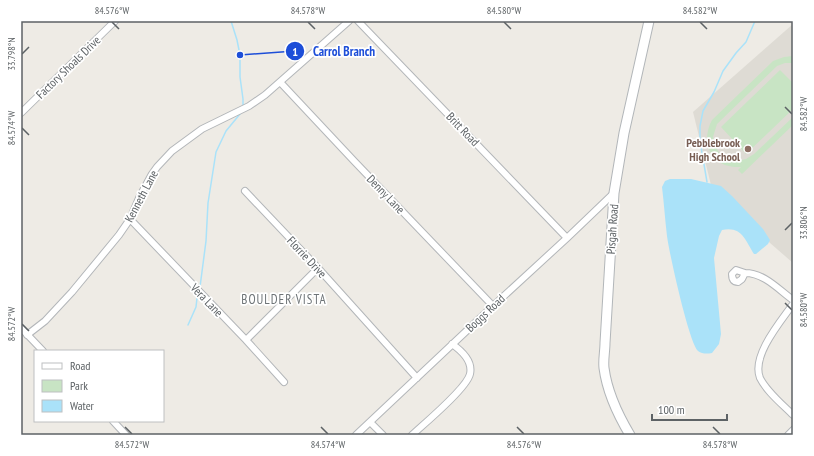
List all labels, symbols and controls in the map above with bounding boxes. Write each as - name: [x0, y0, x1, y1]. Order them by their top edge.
- text: 84.576°W: [95, 4, 129, 17]
- text: 84.578°W: [291, 4, 325, 17]
- text: 84.580°W: [487, 4, 521, 17]
- text: 84.582°W: [683, 4, 717, 17]
- street label: Factory Shoals Drive: [33, 32, 103, 102]
- text: 33.798°N: [5, 37, 18, 71]
- callout: Carrol Branch: [285, 39, 383, 64]
- text: Carrol Branch: [313, 43, 375, 60]
- text: 1: [292, 44, 298, 59]
- text: 84.582°W: [797, 97, 810, 131]
- street label: Britt Road: [443, 109, 483, 149]
- text: 84.574°W: [5, 111, 18, 145]
- place label: Pebblebrook High School: [686, 135, 740, 164]
- marker: Pebblebrook High School: [743, 144, 753, 154]
- street label: Kenneth Lane: [121, 167, 161, 225]
- street label: Denny Lane: [364, 171, 408, 217]
- street label: Pisgah Road: [603, 203, 621, 255]
- text: 33.806°N: [797, 206, 810, 240]
- street label: Florrie Drive: [284, 233, 330, 281]
- street label: Vera Lane: [187, 280, 226, 320]
- district label: BOULDER VISTA: [241, 291, 327, 308]
- street label: Boggs Road: [462, 291, 508, 335]
- text: 84.580°W: [797, 293, 810, 327]
- text: 84.572°W: [5, 307, 18, 341]
- legend: [34, 350, 164, 422]
- text: Road: [70, 358, 90, 373]
- text: Park: [70, 378, 88, 393]
- scale bar: [652, 396, 727, 422]
- text: Water: [70, 398, 95, 413]
- text: 100 m: [658, 402, 685, 417]
- text: 84.572°W: [115, 438, 149, 451]
- text: 84.574°W: [311, 438, 345, 451]
- text: 84.576°W: [507, 438, 541, 451]
- text: 84.578°W: [703, 438, 737, 451]

